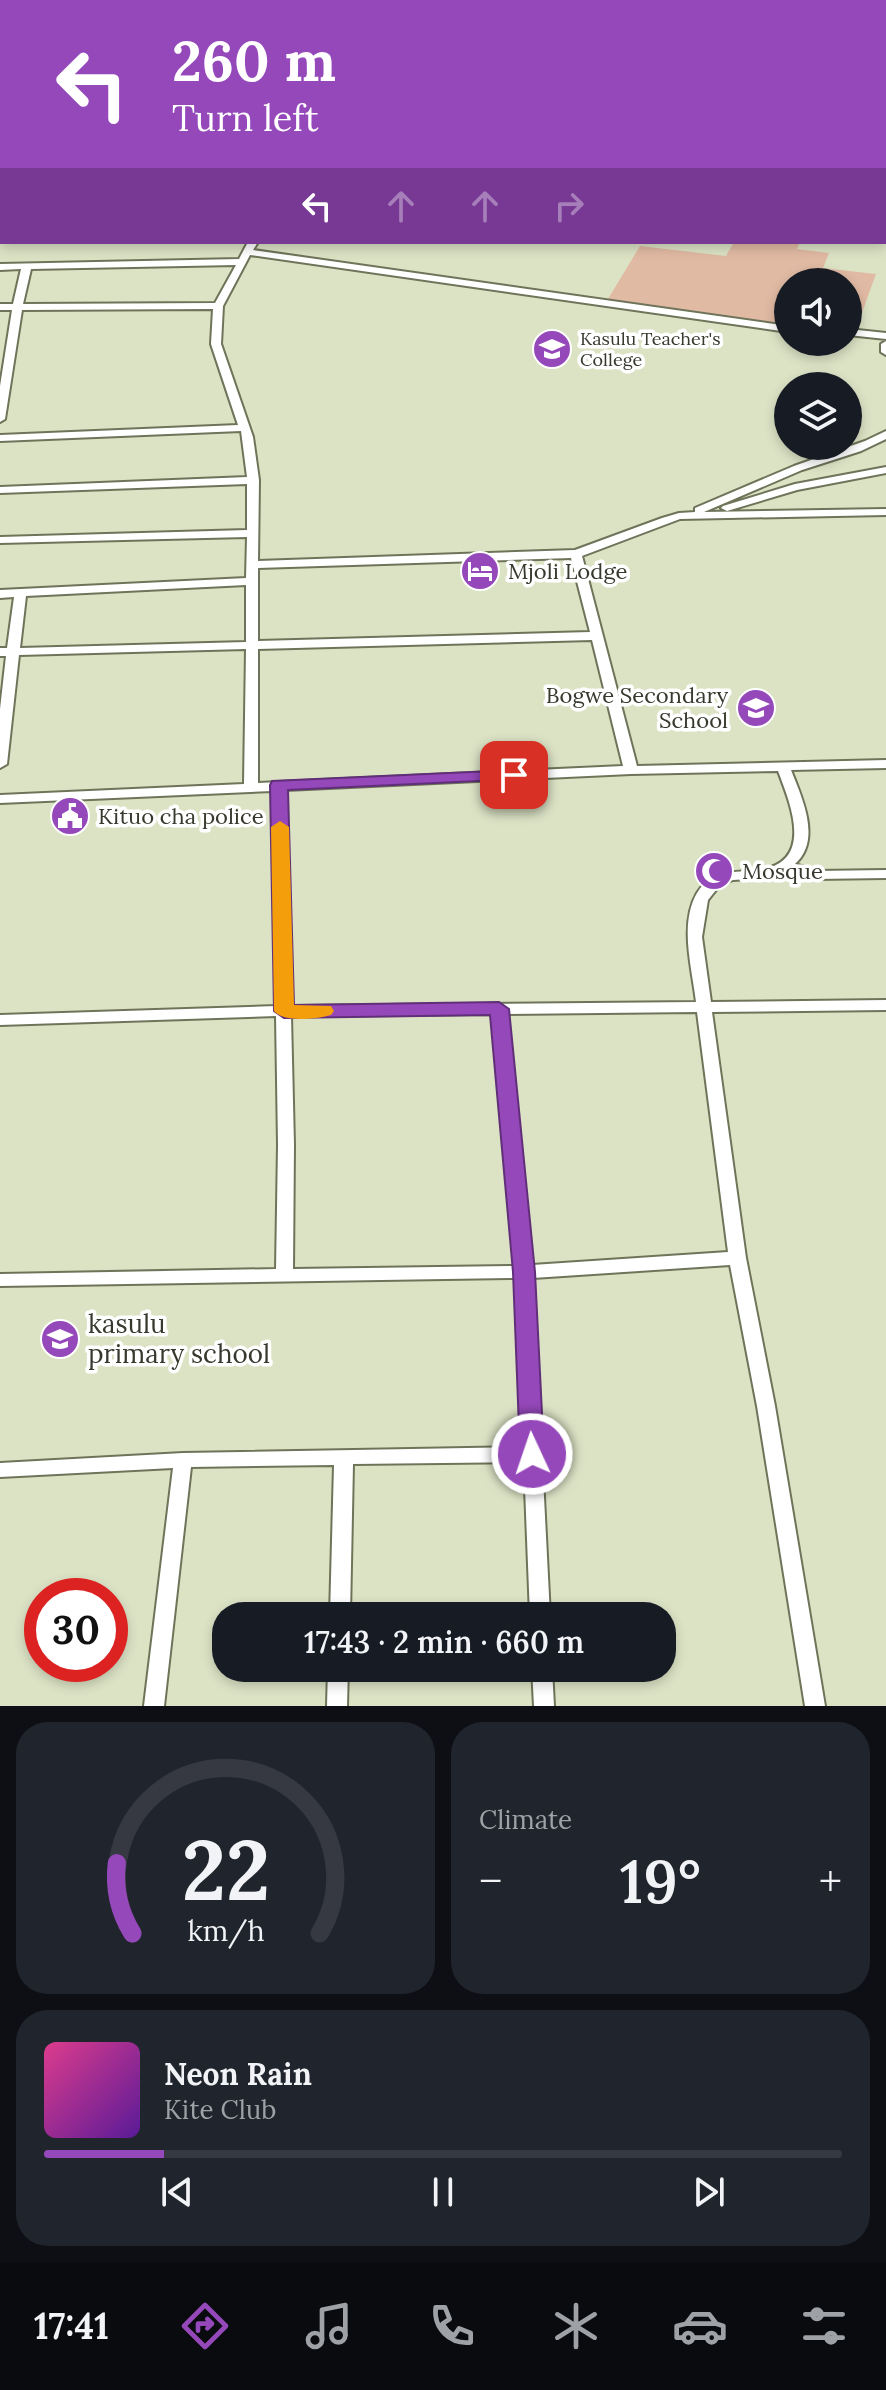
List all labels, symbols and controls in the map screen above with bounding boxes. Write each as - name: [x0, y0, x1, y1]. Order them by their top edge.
- text: 260 m: [172, 25, 336, 96]
- icon: left: [40, 32, 144, 136]
- text: Turn left: [172, 95, 319, 141]
- icon: left: [295, 184, 339, 228]
- icon: ahead: [379, 184, 423, 228]
- icon: ahead: [463, 184, 507, 228]
- icon: right: [547, 184, 591, 228]
- map controls: [774, 268, 862, 460]
- button: sound: [774, 268, 862, 356]
- place label: Kasulu Teacher's College: [580, 327, 721, 371]
- school or university icon: Kasulu Teacher's College: [531, 328, 573, 370]
- button: layers: [774, 372, 862, 460]
- hotel icon: Mjoli Lodge: [459, 550, 501, 592]
- place label: Mjoli Lodge: [508, 557, 627, 585]
- place label: Bogwe Secondary School: [546, 681, 728, 734]
- school or university icon: Bogwe Secondary School: [735, 687, 777, 729]
- pin: [480, 741, 548, 809]
- icon: arrive: [492, 753, 536, 797]
- public building icon: Kituo cha police: [49, 795, 91, 837]
- place label: Kituo cha police: [98, 802, 264, 830]
- mosque icon: Mosque: [693, 850, 735, 892]
- place label: Mosque: [742, 857, 823, 885]
- place label: kasulu primary school: [88, 1307, 270, 1370]
- school or university icon: kasulu primary school: [39, 1318, 81, 1360]
- position arrow: [490, 1412, 574, 1496]
- speed limit sign: 30: [24, 1578, 128, 1682]
- text: 17:43 · 2 min · 660 m: [304, 1623, 584, 1661]
- text: Climate: [479, 1803, 572, 1836]
- text: 22: [181, 1816, 270, 1923]
- text: 19°: [620, 1843, 701, 1919]
- text: −: [479, 1853, 502, 1909]
- text: +: [819, 1853, 842, 1909]
- text: km/h: [187, 1912, 264, 1949]
- text: Neon Rain: [164, 2055, 312, 2093]
- text: Kite Club: [164, 2093, 276, 2126]
- icon: previous: [155, 2170, 199, 2214]
- icon: pause: [421, 2170, 465, 2214]
- icon: next: [687, 2170, 731, 2214]
- icon: directions: [177, 2298, 233, 2354]
- icon: music: [301, 2298, 357, 2354]
- icon: phone: [424, 2298, 480, 2354]
- icon: climate: [548, 2298, 604, 2354]
- icon: car: [672, 2298, 728, 2354]
- icon: filters: [796, 2298, 852, 2354]
- text: 17:41: [34, 2303, 109, 2349]

